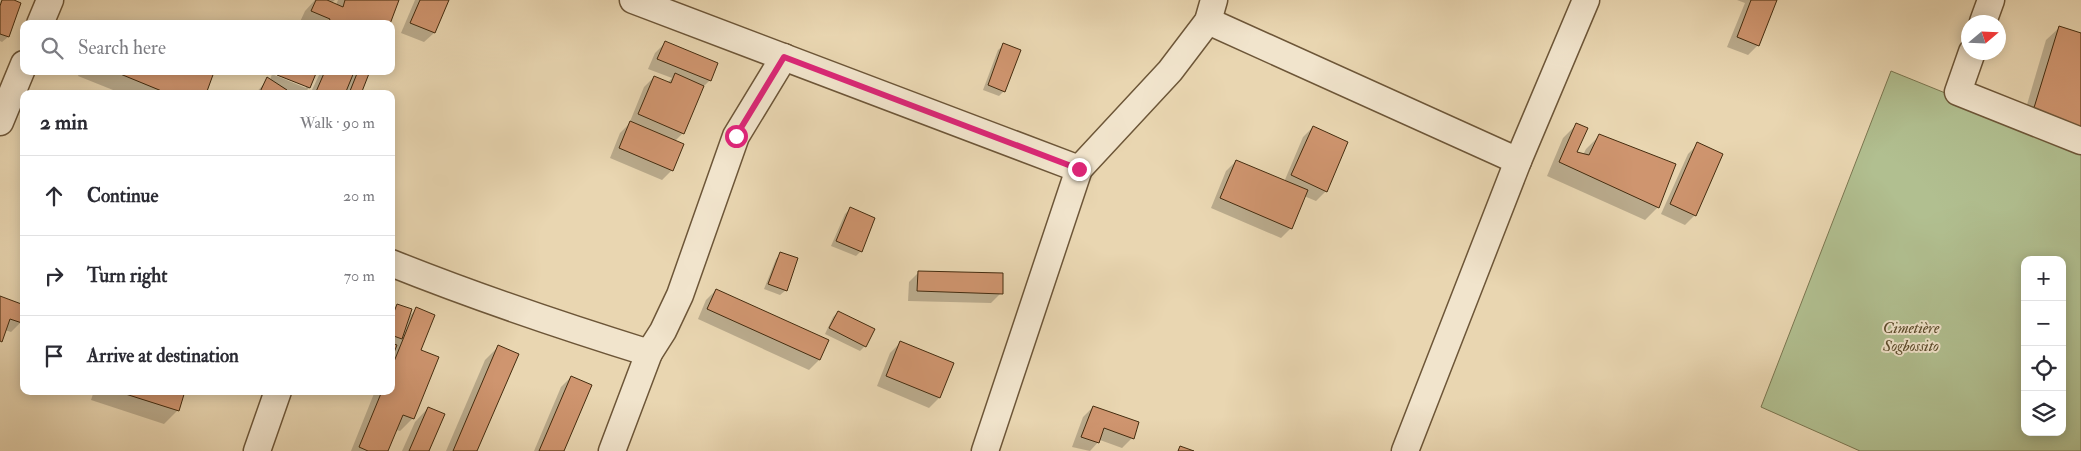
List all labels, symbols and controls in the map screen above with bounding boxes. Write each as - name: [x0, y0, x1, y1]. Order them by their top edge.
- north arrow: [1961, 15, 2006, 60]
- search box: [20, 20, 395, 75]
- icon: search: [38, 34, 66, 62]
- text: Search here: [78, 36, 166, 60]
- text: 2 min: [40, 109, 88, 136]
- text: Walk · 90 m: [300, 113, 375, 133]
- route start: [725, 125, 748, 148]
- route end: [1068, 158, 1091, 181]
- icon: ahead: [40, 182, 68, 210]
- text: Continue: [87, 184, 158, 208]
- text: 20 m: [343, 186, 375, 206]
- map controls: [2021, 256, 2066, 436]
- button: +: [2021, 256, 2066, 301]
- icon: right: [40, 262, 68, 290]
- text: Turn right: [87, 264, 167, 288]
- text: 70 m: [344, 266, 375, 286]
- button: −: [2021, 301, 2066, 346]
- park label: Cimetière Sogbossito: [1882, 318, 1940, 356]
- icon: arrive: [40, 342, 68, 370]
- text: Arrive at destination: [87, 344, 239, 368]
- button: locate: [2021, 346, 2066, 391]
- button: layers: [2021, 391, 2066, 436]

